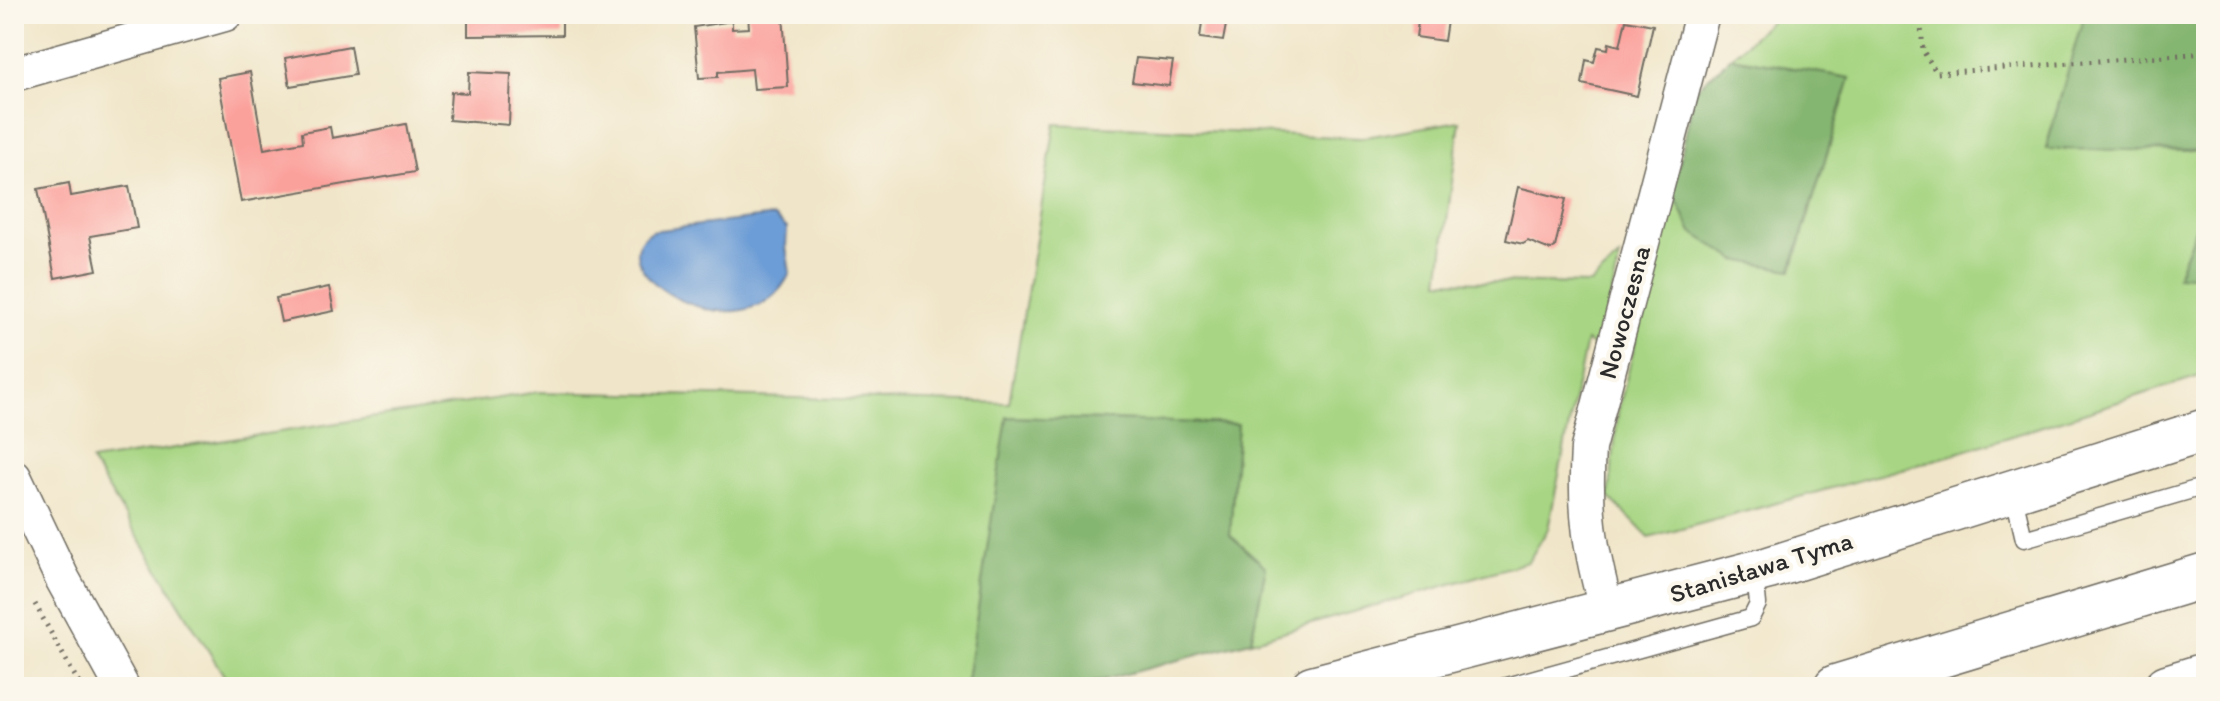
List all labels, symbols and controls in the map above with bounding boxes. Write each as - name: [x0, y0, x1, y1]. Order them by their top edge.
- street label: Nowoczesna: [1591, 241, 1657, 382]
- street label: Stanisława Tyma: [1666, 524, 1856, 610]

